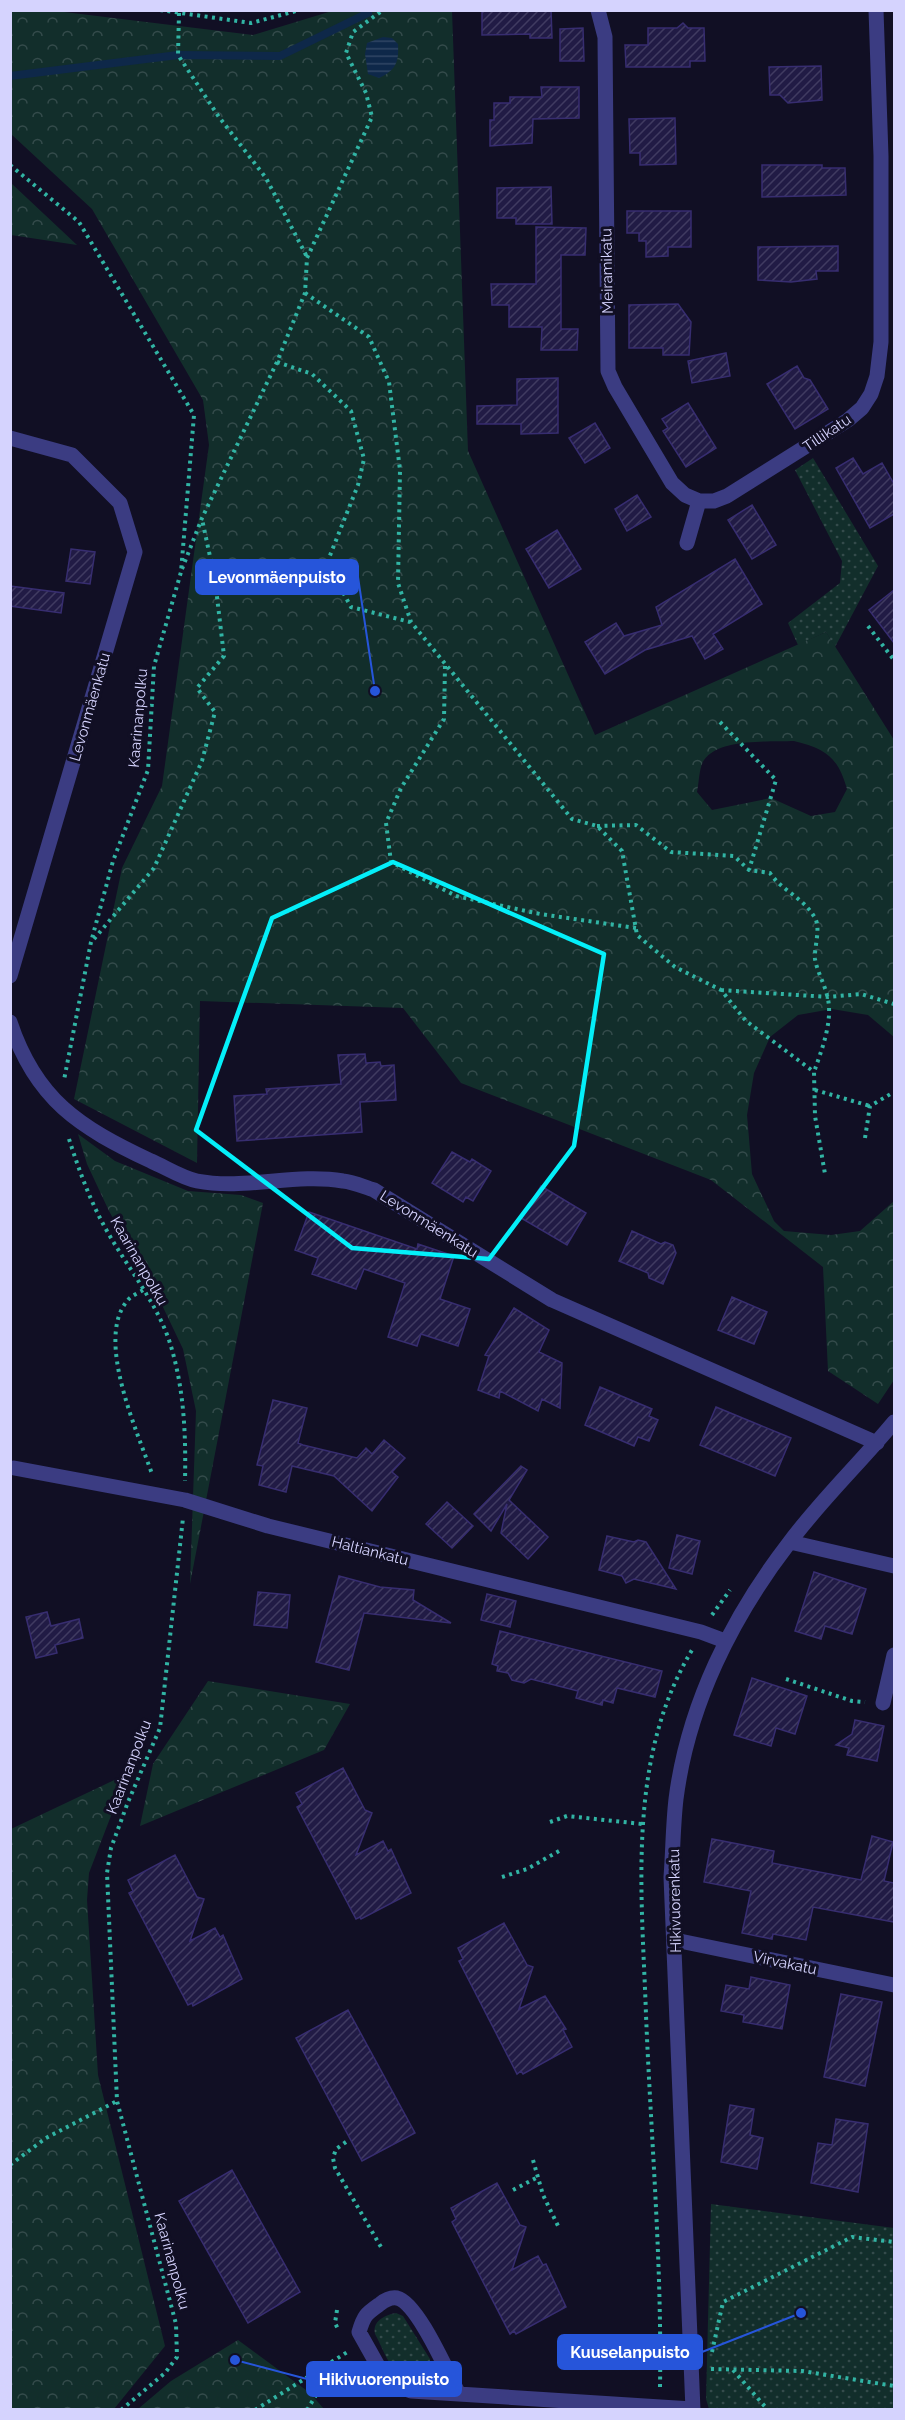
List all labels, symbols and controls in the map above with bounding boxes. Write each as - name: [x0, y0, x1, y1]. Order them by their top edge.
- street label: Meiramikatu: [597, 228, 617, 314]
- street label: Tillikatu: [800, 410, 854, 456]
- callout: Levonmäenpuisto: [196, 560, 358, 594]
- text: Levonmäenpuisto: [208, 568, 346, 587]
- street label: Levonmäenkatu: [66, 651, 114, 763]
- street label: Kaarinanpolku: [125, 668, 151, 768]
- street label: Levonmäenkatu: [377, 1187, 481, 1261]
- street label: Kaarinanpolku: [106, 1213, 172, 1309]
- street label: Haltiankatu: [330, 1533, 410, 1569]
- street label: Kaarinanpolku: [103, 1717, 155, 1817]
- street label: Hikivuorenkatu: [665, 1849, 685, 1953]
- street label: Virvakatu: [751, 1947, 819, 1979]
- street label: Kaarinanpolku: [150, 2211, 194, 2311]
- callout: Kuuselanpuisto: [558, 2335, 702, 2369]
- text: Kuuselanpuisto: [570, 2343, 690, 2362]
- callout: Hikivuorenpuisto: [307, 2362, 461, 2396]
- text: Hikivuorenpuisto: [319, 2370, 450, 2389]

